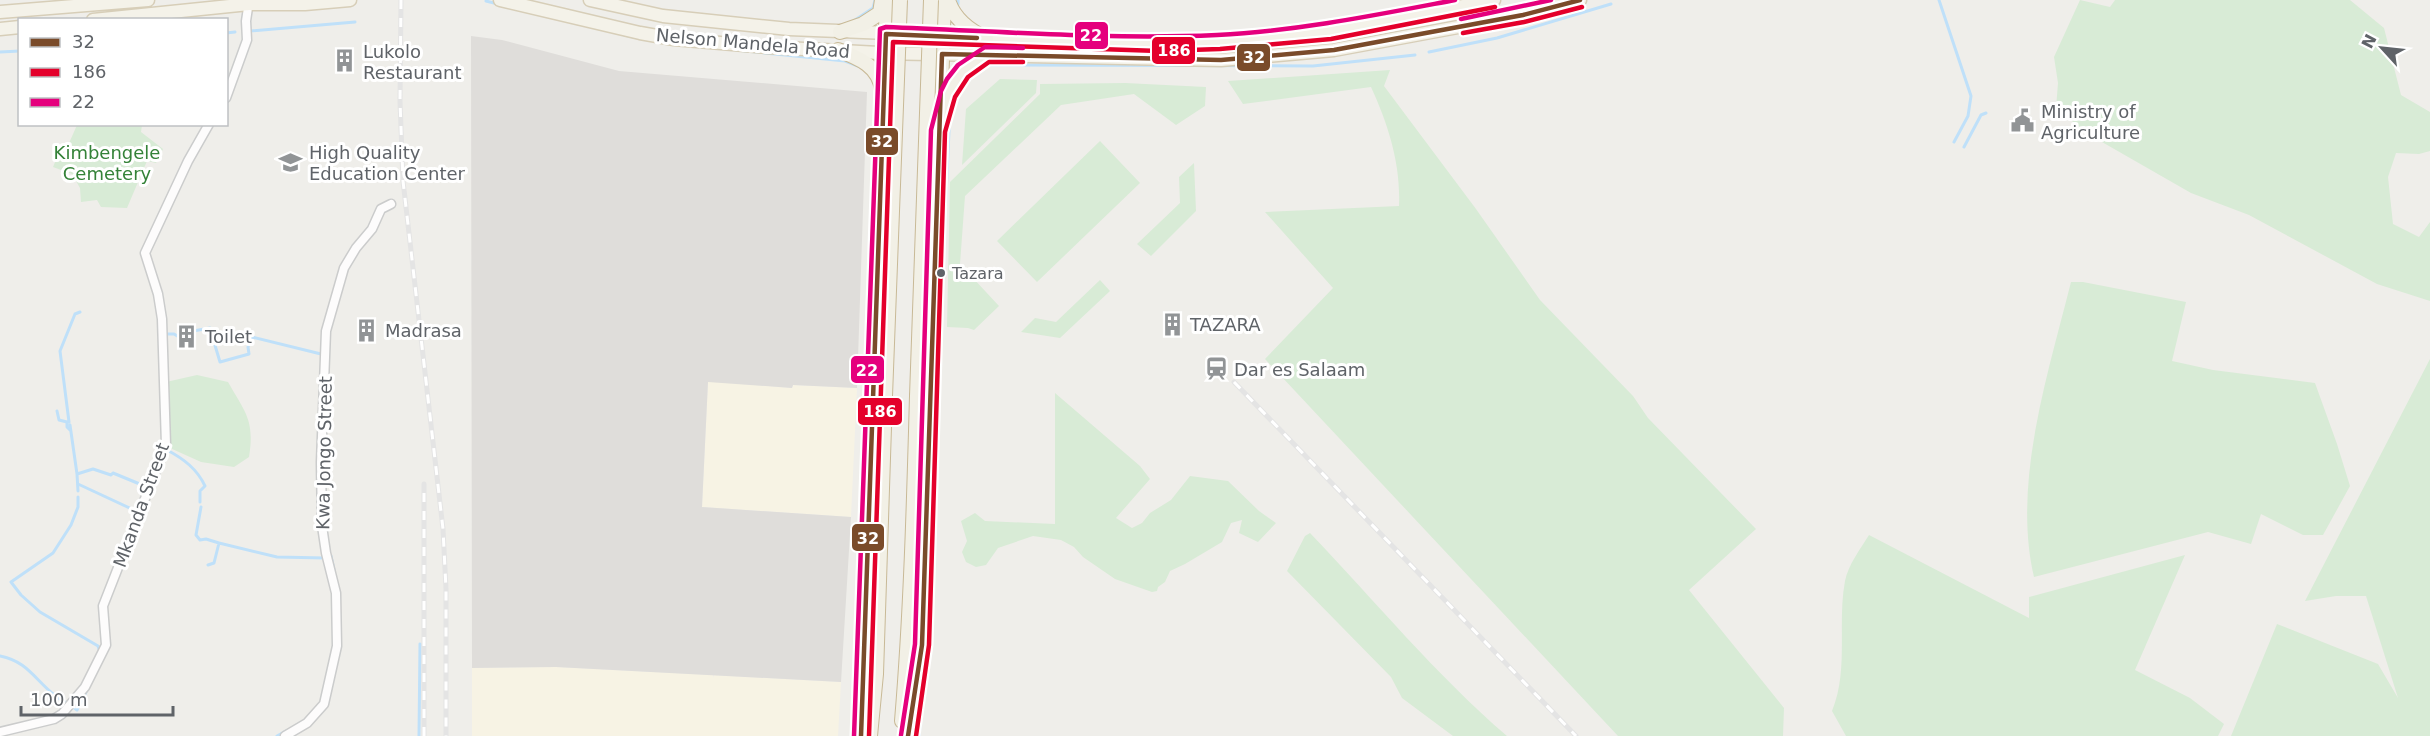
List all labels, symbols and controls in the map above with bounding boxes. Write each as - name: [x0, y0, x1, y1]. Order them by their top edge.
- legend: [18, 18, 228, 126]
- north arrow: [2352, 18, 2412, 78]
- line badge: 22: [1074, 21, 1109, 50]
- street label: Nelson Mandela Road: [655, 24, 851, 62]
- text: 22: [1080, 26, 1102, 45]
- text: 32: [72, 31, 95, 52]
- text: N: [2358, 31, 2381, 52]
- line badge: 186: [1151, 36, 1196, 65]
- place label: Lukolo Restaurant: [363, 41, 462, 83]
- text: 186: [1157, 41, 1191, 60]
- line badge: 32: [1236, 43, 1271, 72]
- building icon: Lukolo Restaurant: [332, 48, 358, 74]
- text: 32: [1243, 48, 1265, 67]
- text: 186: [72, 61, 106, 82]
- text: 22: [72, 91, 95, 112]
- place label: Ministry of Agriculture: [2041, 101, 2140, 143]
- public building icon: Ministry of Agriculture: [2010, 108, 2036, 134]
- line badge: 32: [865, 127, 899, 156]
- text: 32: [871, 132, 893, 151]
- park label: Kimbengele Cemetery: [54, 142, 160, 184]
- place label: High Quality Education Center: [309, 142, 466, 184]
- school or university icon: High Quality Education Center: [278, 149, 304, 175]
- place label: Tazara: [951, 264, 1004, 283]
- marker: Tazara: [935, 267, 947, 279]
- building icon: TAZARA: [1159, 311, 1185, 337]
- place label: TAZARA: [1189, 314, 1261, 335]
- building icon: Madrasa: [354, 317, 380, 343]
- place label: Madrasa: [385, 320, 462, 341]
- building icon: Toilet: [174, 323, 200, 349]
- place label: Toilet: [204, 326, 252, 347]
- line badge: 22: [850, 355, 885, 384]
- station icon: Dar es Salaam: [1203, 356, 1229, 382]
- place label: Dar es Salaam: [1234, 359, 1365, 380]
- text: 22: [856, 361, 878, 380]
- street label: Kwa Jongo Street: [312, 376, 336, 530]
- line badge: 186: [857, 397, 903, 426]
- text: 186: [863, 402, 897, 421]
- street label: Mkanda Street: [109, 440, 173, 570]
- line badge: 32: [851, 523, 885, 552]
- text: 32: [857, 529, 879, 548]
- scale bar: [21, 679, 172, 717]
- text: 100 m: [30, 689, 88, 710]

